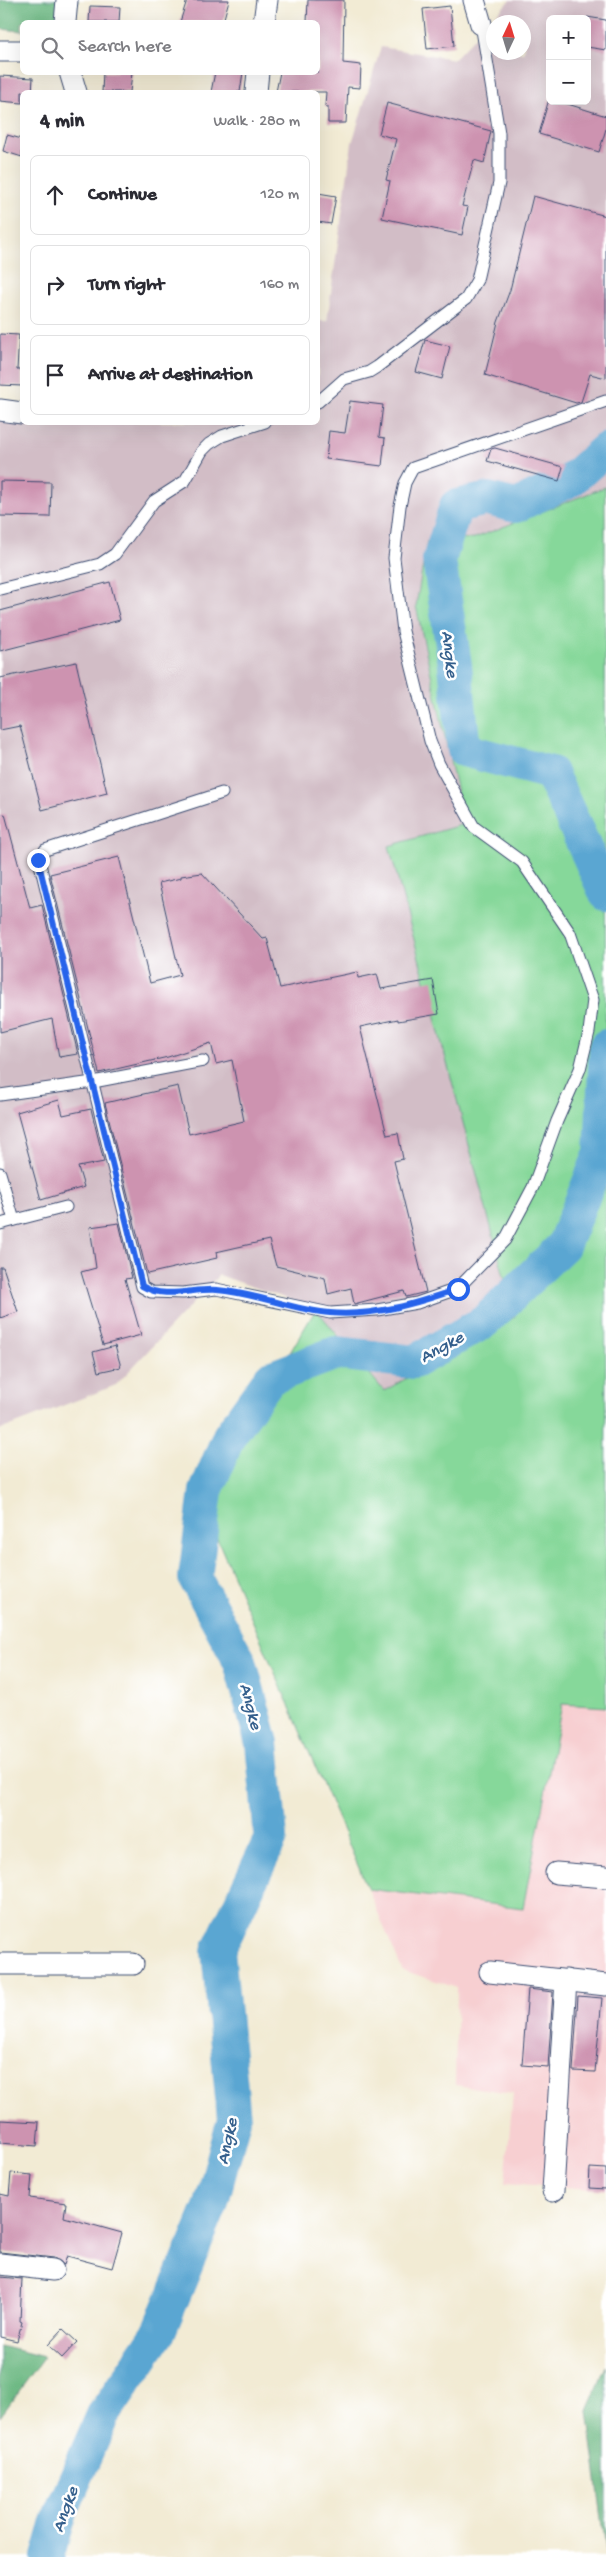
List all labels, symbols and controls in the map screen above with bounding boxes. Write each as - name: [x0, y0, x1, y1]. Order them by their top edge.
- north arrow: [486, 15, 531, 60]
- map controls: [546, 15, 591, 105]
- button: +: [546, 15, 591, 60]
- search box: [20, 20, 320, 75]
- icon: search: [38, 34, 66, 62]
- text: Search here: [78, 36, 172, 59]
- button: −: [546, 60, 591, 105]
- text: 4 min: [40, 110, 84, 135]
- text: Walk · 280 m: [213, 113, 300, 132]
- icon: ahead: [41, 181, 69, 209]
- text: Continue: [88, 184, 157, 207]
- text: 120 m: [260, 186, 299, 205]
- icon: right: [41, 271, 69, 299]
- text: Turn right: [88, 274, 164, 297]
- text: 160 m: [260, 276, 299, 295]
- icon: arrive: [41, 361, 69, 389]
- text: Arrive at destination: [88, 364, 252, 387]
- water label: Angke: [435, 630, 462, 679]
- route end: [27, 849, 50, 872]
- route start: [447, 1278, 470, 1301]
- water label: Angke: [417, 1327, 468, 1369]
- water label: Angke: [233, 1681, 266, 1733]
- water label: Angke: [213, 2116, 244, 2167]
- water label: Angke: [48, 2484, 84, 2535]

